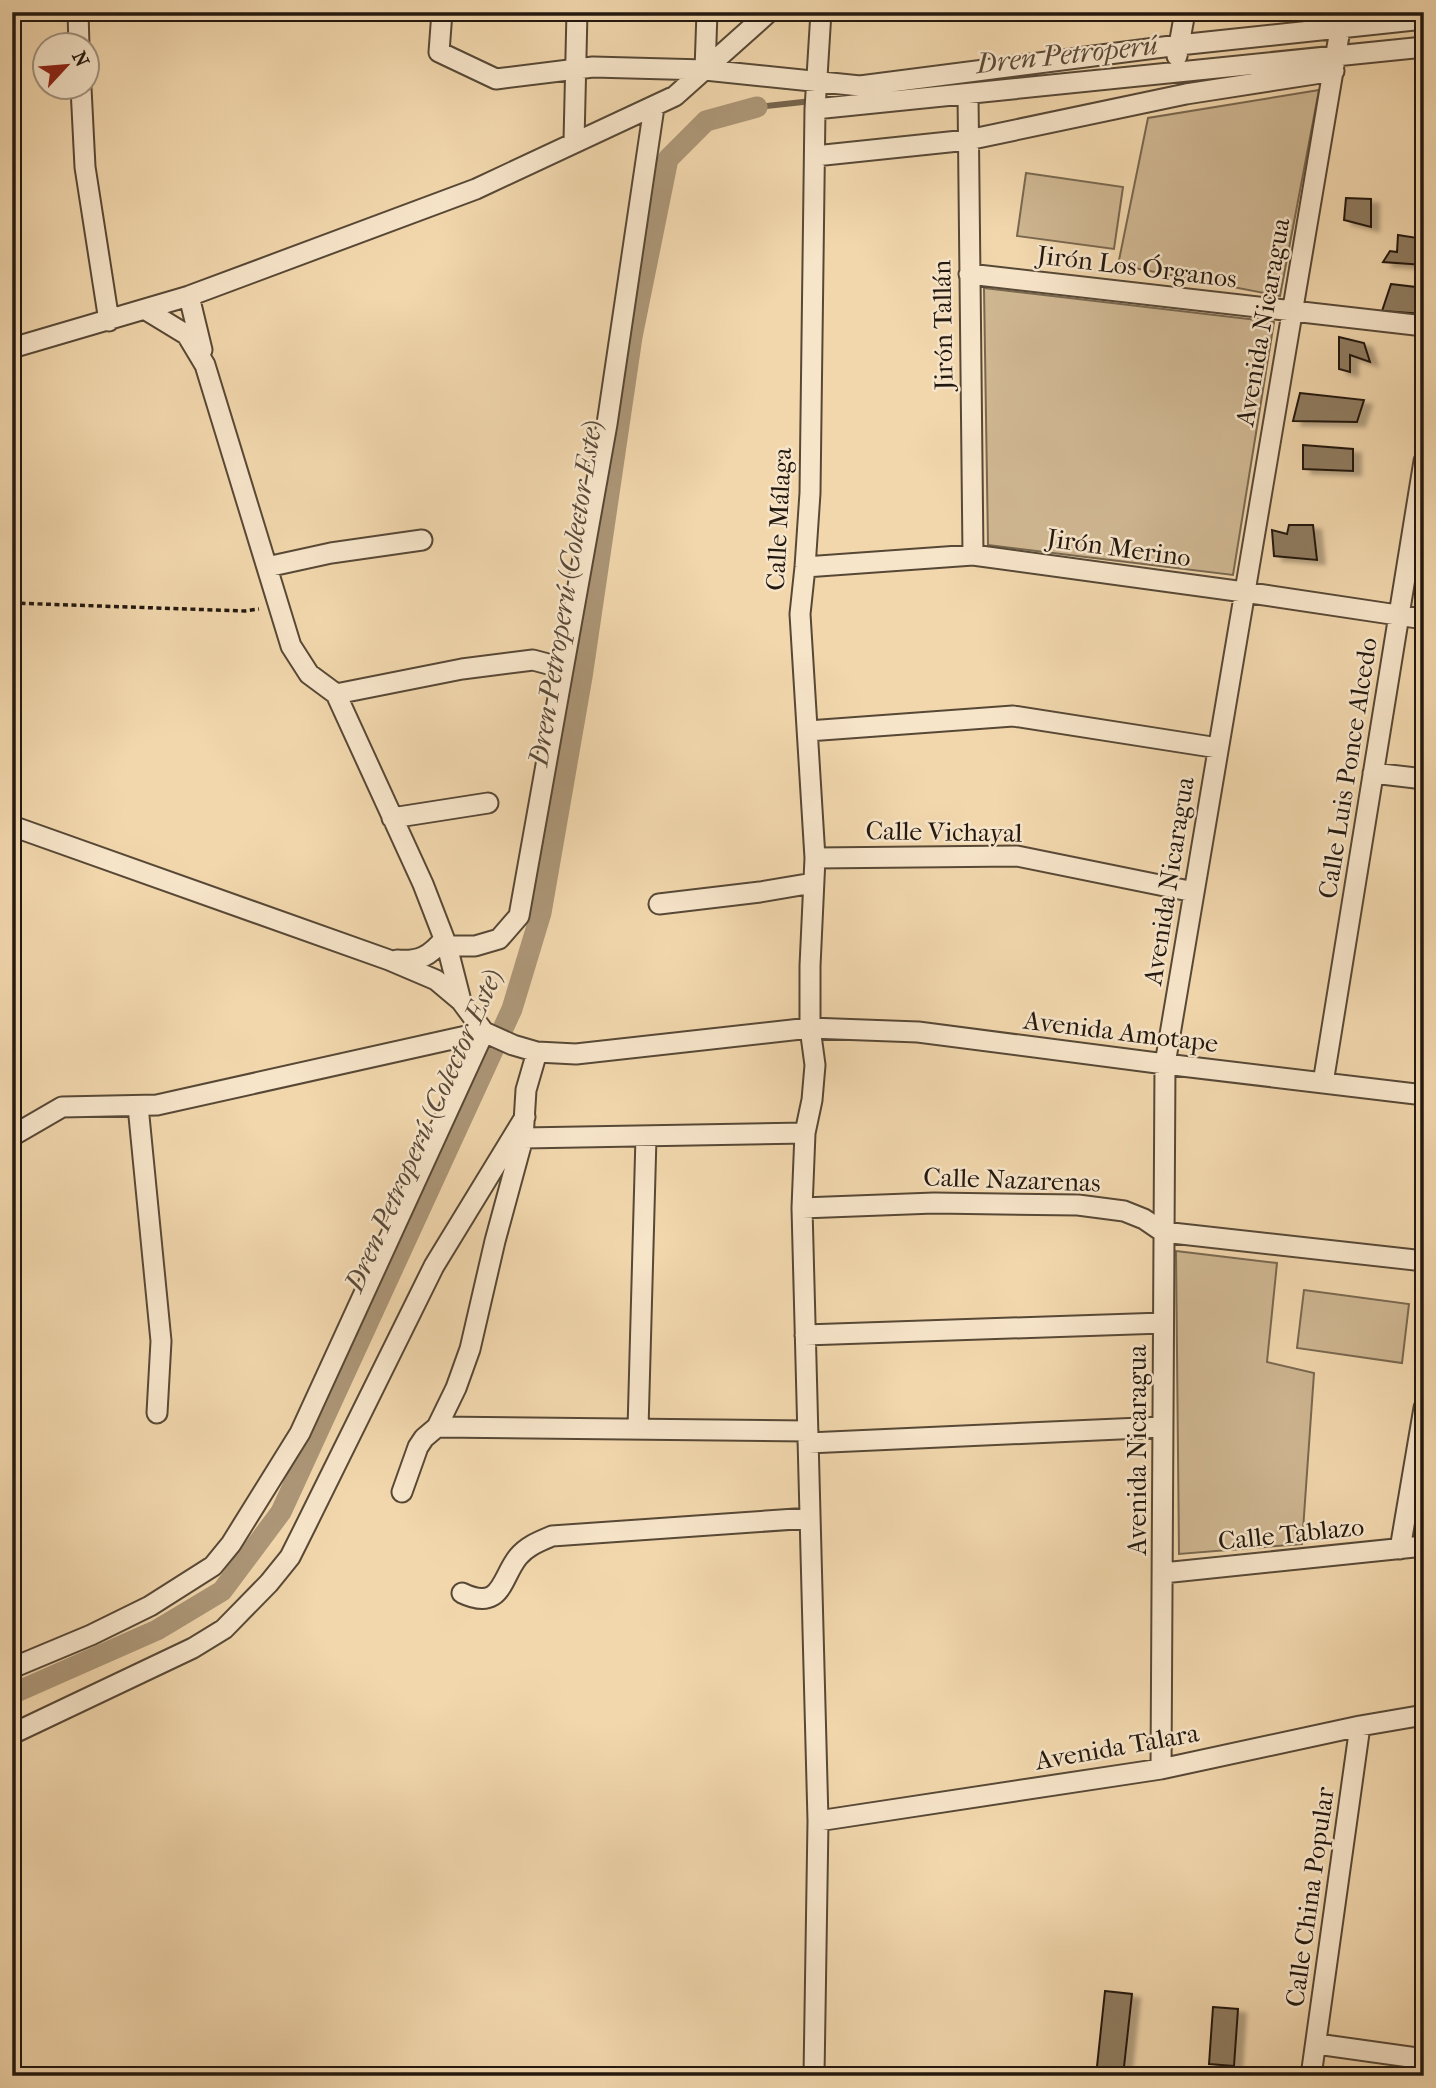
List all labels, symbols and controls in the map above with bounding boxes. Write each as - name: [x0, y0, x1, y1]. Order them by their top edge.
- water label: Dren Petroperú: [973, 28, 1160, 80]
- north arrow: [32, 32, 102, 102]
- text: N: [67, 48, 94, 71]
- street label: Avenida Nicaragua: [1229, 215, 1297, 429]
- street label: Jirón Los Órganos: [1033, 238, 1239, 295]
- street label: Jirón Tallán: [926, 259, 960, 393]
- water label: Dren Petroperú (Colector Este): [521, 418, 609, 770]
- street label: Calle Málaga: [760, 446, 798, 591]
- street label: Jirón Merino: [1043, 522, 1193, 573]
- street label: Calle Luis Ponce Alcedo: [1312, 635, 1384, 901]
- street label: Avenida Nicaragua: [1137, 774, 1201, 988]
- street label: Calle Vichayal: [865, 815, 1023, 849]
- water label: Dren Petroperú (Colector Este): [336, 964, 509, 1298]
- street label: Avenida Amotape: [1021, 1005, 1220, 1059]
- street label: Calle Nazarenas: [923, 1161, 1101, 1199]
- street label: Avenida Nicaragua: [1122, 1344, 1153, 1556]
- street label: Calle Tablazo: [1216, 1511, 1366, 1557]
- street label: Avenida Talara: [1032, 1717, 1202, 1777]
- street label: Calle China Popular: [1279, 1785, 1341, 2009]

